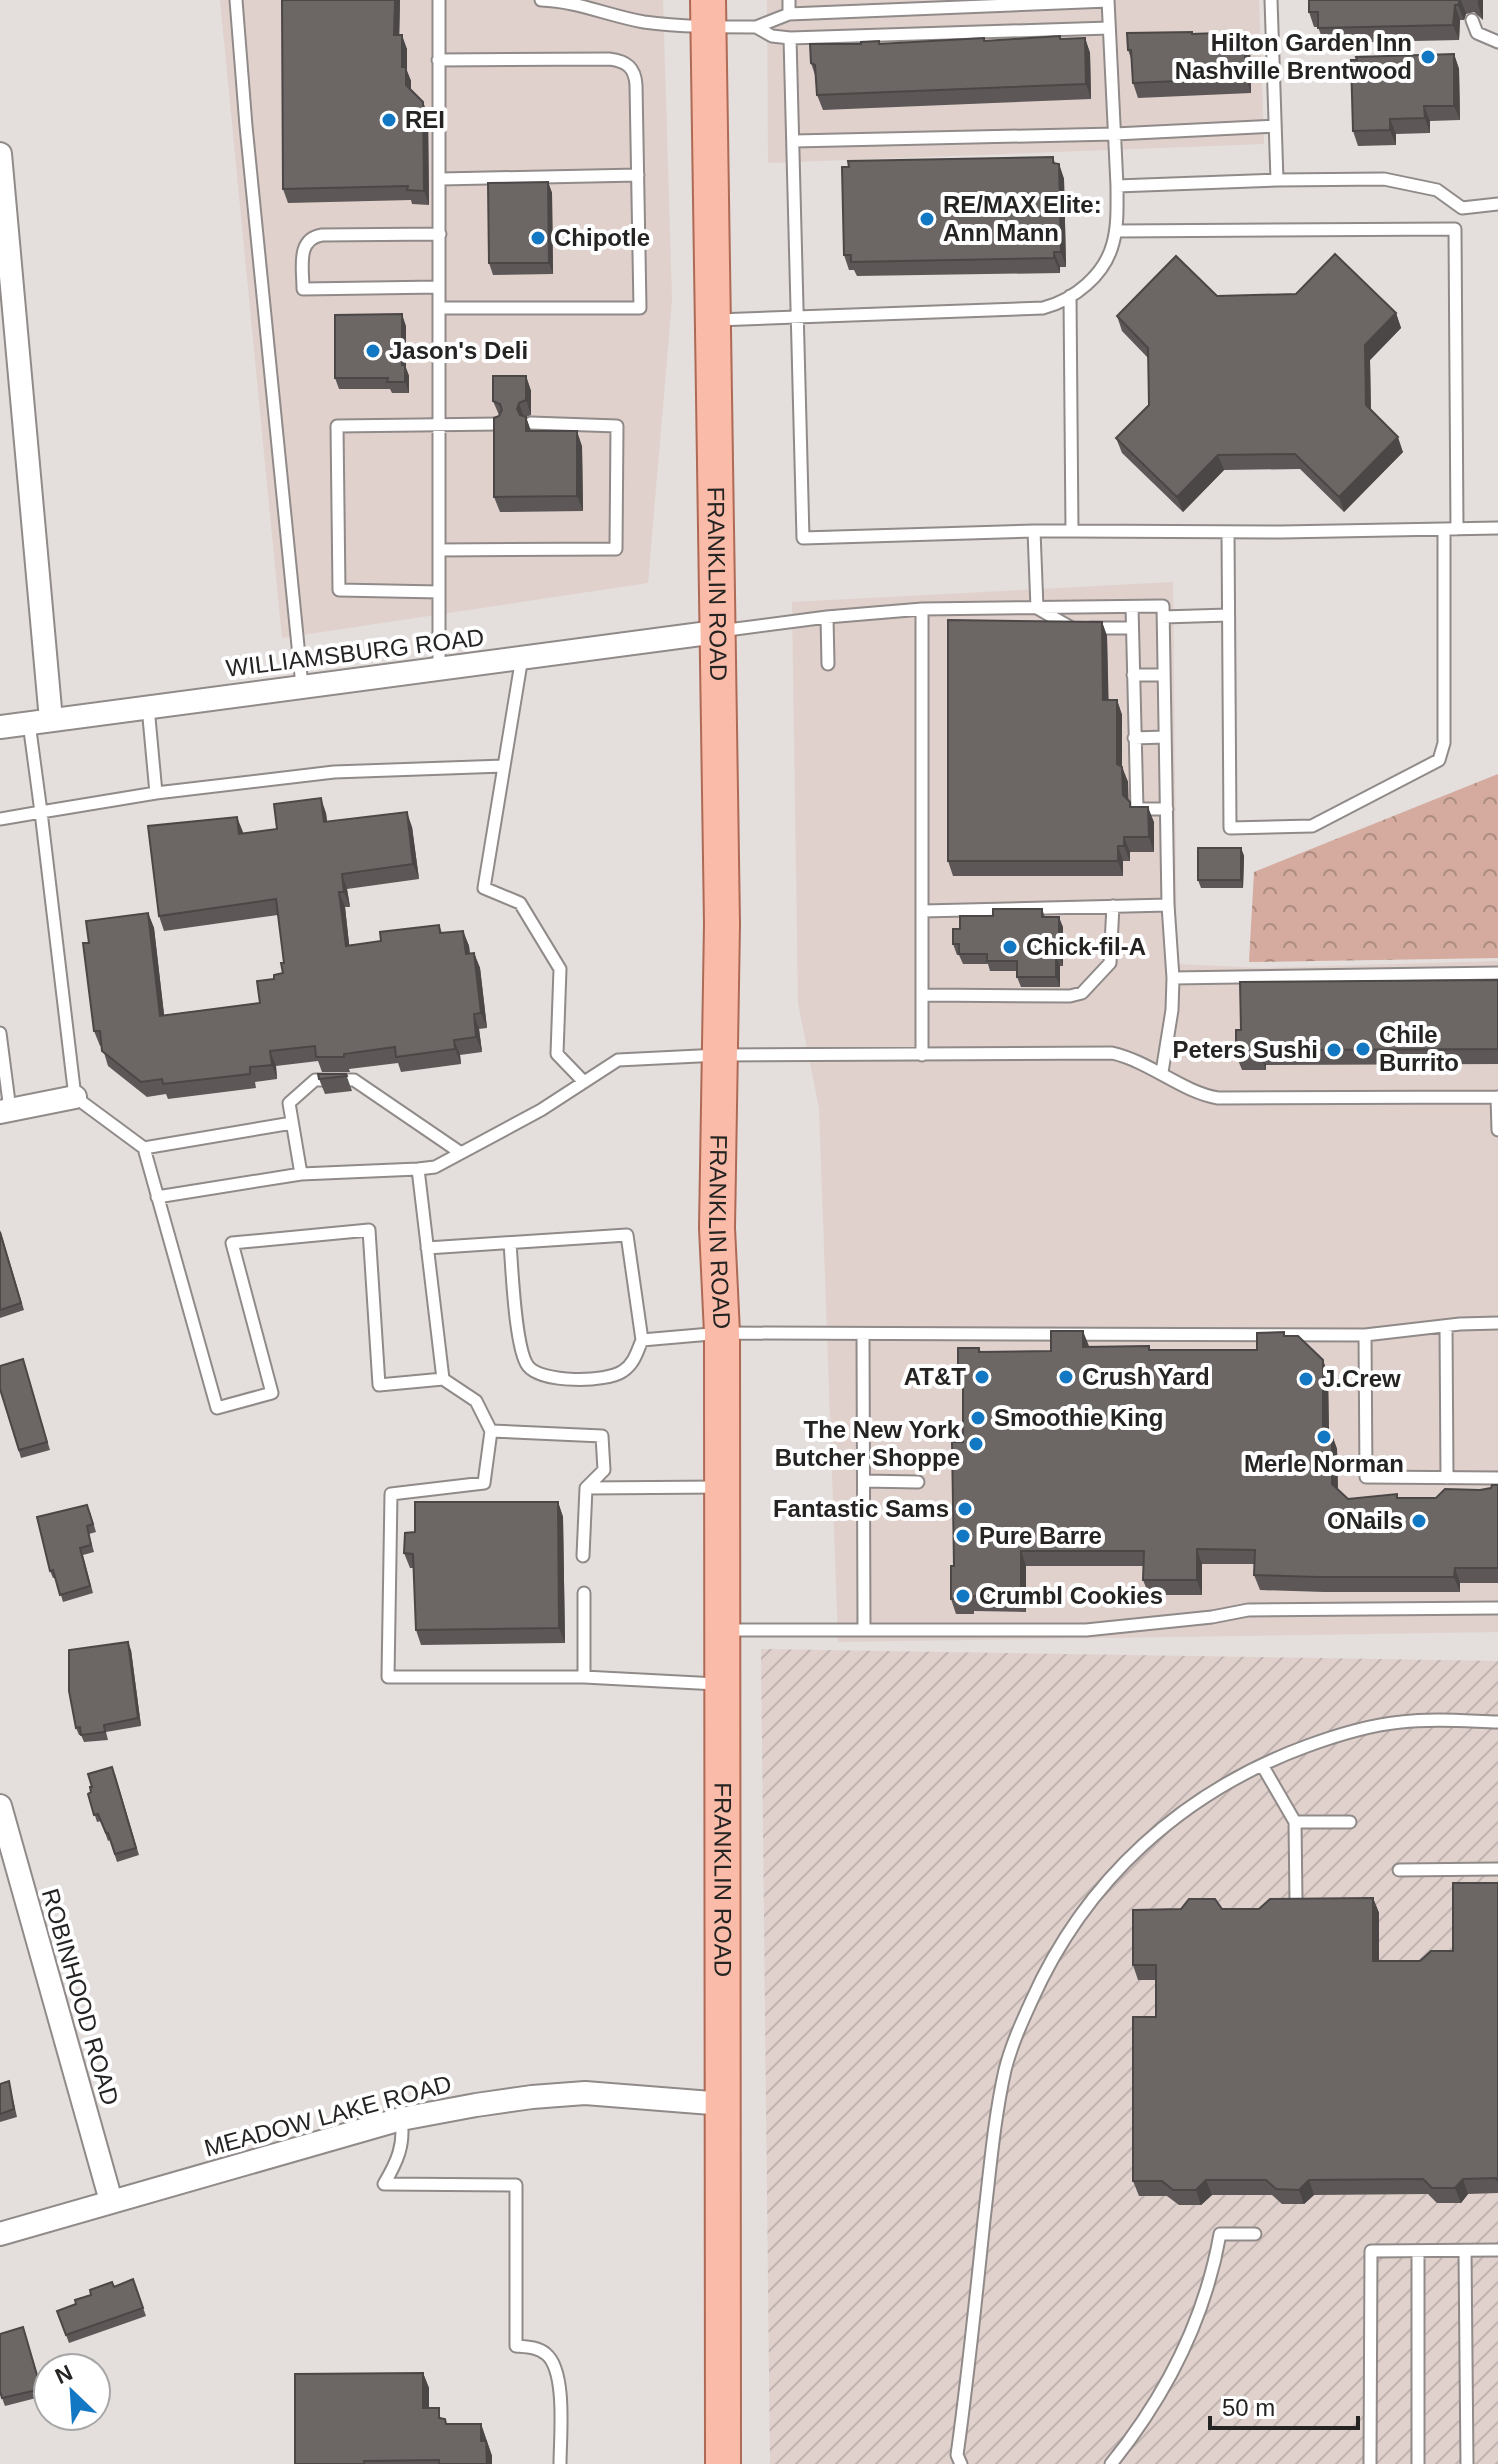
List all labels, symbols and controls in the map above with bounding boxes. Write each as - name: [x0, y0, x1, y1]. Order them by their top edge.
- place label: Hilton Garden Inn Nashville Brentwood: [1175, 29, 1412, 84]
- marker: Hilton Garden Inn Nashville Brentwood: [1419, 48, 1437, 66]
- place label: REI: [405, 106, 445, 133]
- marker: REI: [380, 111, 398, 129]
- place label: RE/MAX Elite: Ann Mann: [943, 191, 1102, 246]
- marker: RE/MAX Elite: Ann Mann: [918, 210, 936, 228]
- place label: Chipotle: [554, 224, 650, 251]
- marker: Chipotle: [529, 229, 547, 247]
- place label: Jason's Deli: [389, 337, 528, 364]
- marker: Jason's Deli: [364, 342, 382, 360]
- street label: FRANKLIN ROAD: [702, 486, 732, 682]
- street label: WILLIAMSBURG ROAD: [224, 623, 486, 682]
- place label: Chick-fil-A: [1026, 933, 1146, 960]
- marker: Chick-fil-A: [1001, 938, 1019, 956]
- place label: Chile Burrito: [1379, 1021, 1459, 1076]
- place label: Peters Sushi: [1173, 1036, 1318, 1063]
- marker: Chile Burrito: [1354, 1040, 1372, 1058]
- marker: Peters Sushi: [1325, 1041, 1343, 1059]
- street label: FRANKLIN ROAD: [704, 1134, 736, 1330]
- place label: AT&T: [904, 1363, 966, 1390]
- place label: Crush Yard: [1082, 1363, 1210, 1390]
- place label: J.Crew: [1322, 1365, 1401, 1392]
- marker: AT&T: [973, 1368, 991, 1386]
- marker: Crush Yard: [1057, 1368, 1075, 1386]
- marker: J.Crew: [1297, 1370, 1315, 1388]
- place label: Smoothie King: [994, 1404, 1163, 1431]
- marker: Smoothie King: [969, 1409, 987, 1427]
- place label: The New York Butcher Shoppe: [775, 1416, 961, 1471]
- marker: Merle Norman: [1315, 1428, 1333, 1446]
- marker: The New York Butcher Shoppe: [967, 1435, 985, 1453]
- place label: Merle Norman: [1244, 1450, 1404, 1477]
- place label: Fantastic Sams: [773, 1495, 949, 1522]
- marker: Fantastic Sams: [956, 1500, 974, 1518]
- place label: ONails: [1327, 1507, 1403, 1534]
- marker: ONails: [1410, 1512, 1428, 1530]
- place label: Pure Barre: [979, 1522, 1102, 1549]
- marker: Pure Barre: [954, 1527, 972, 1545]
- place label: Crumbl Cookies: [979, 1582, 1163, 1609]
- marker: Crumbl Cookies: [954, 1587, 972, 1605]
- street label: FRANKLIN ROAD: [709, 1782, 737, 1977]
- street label: ROBINHOOD ROAD: [37, 1885, 124, 2108]
- street label: MEADOW LAKE ROAD: [201, 2070, 454, 2162]
- north arrow: [32, 2352, 112, 2432]
- text: N: [51, 2360, 76, 2389]
- scale bar: [1210, 2380, 1358, 2430]
- text: 50 m: [1222, 2394, 1275, 2421]

